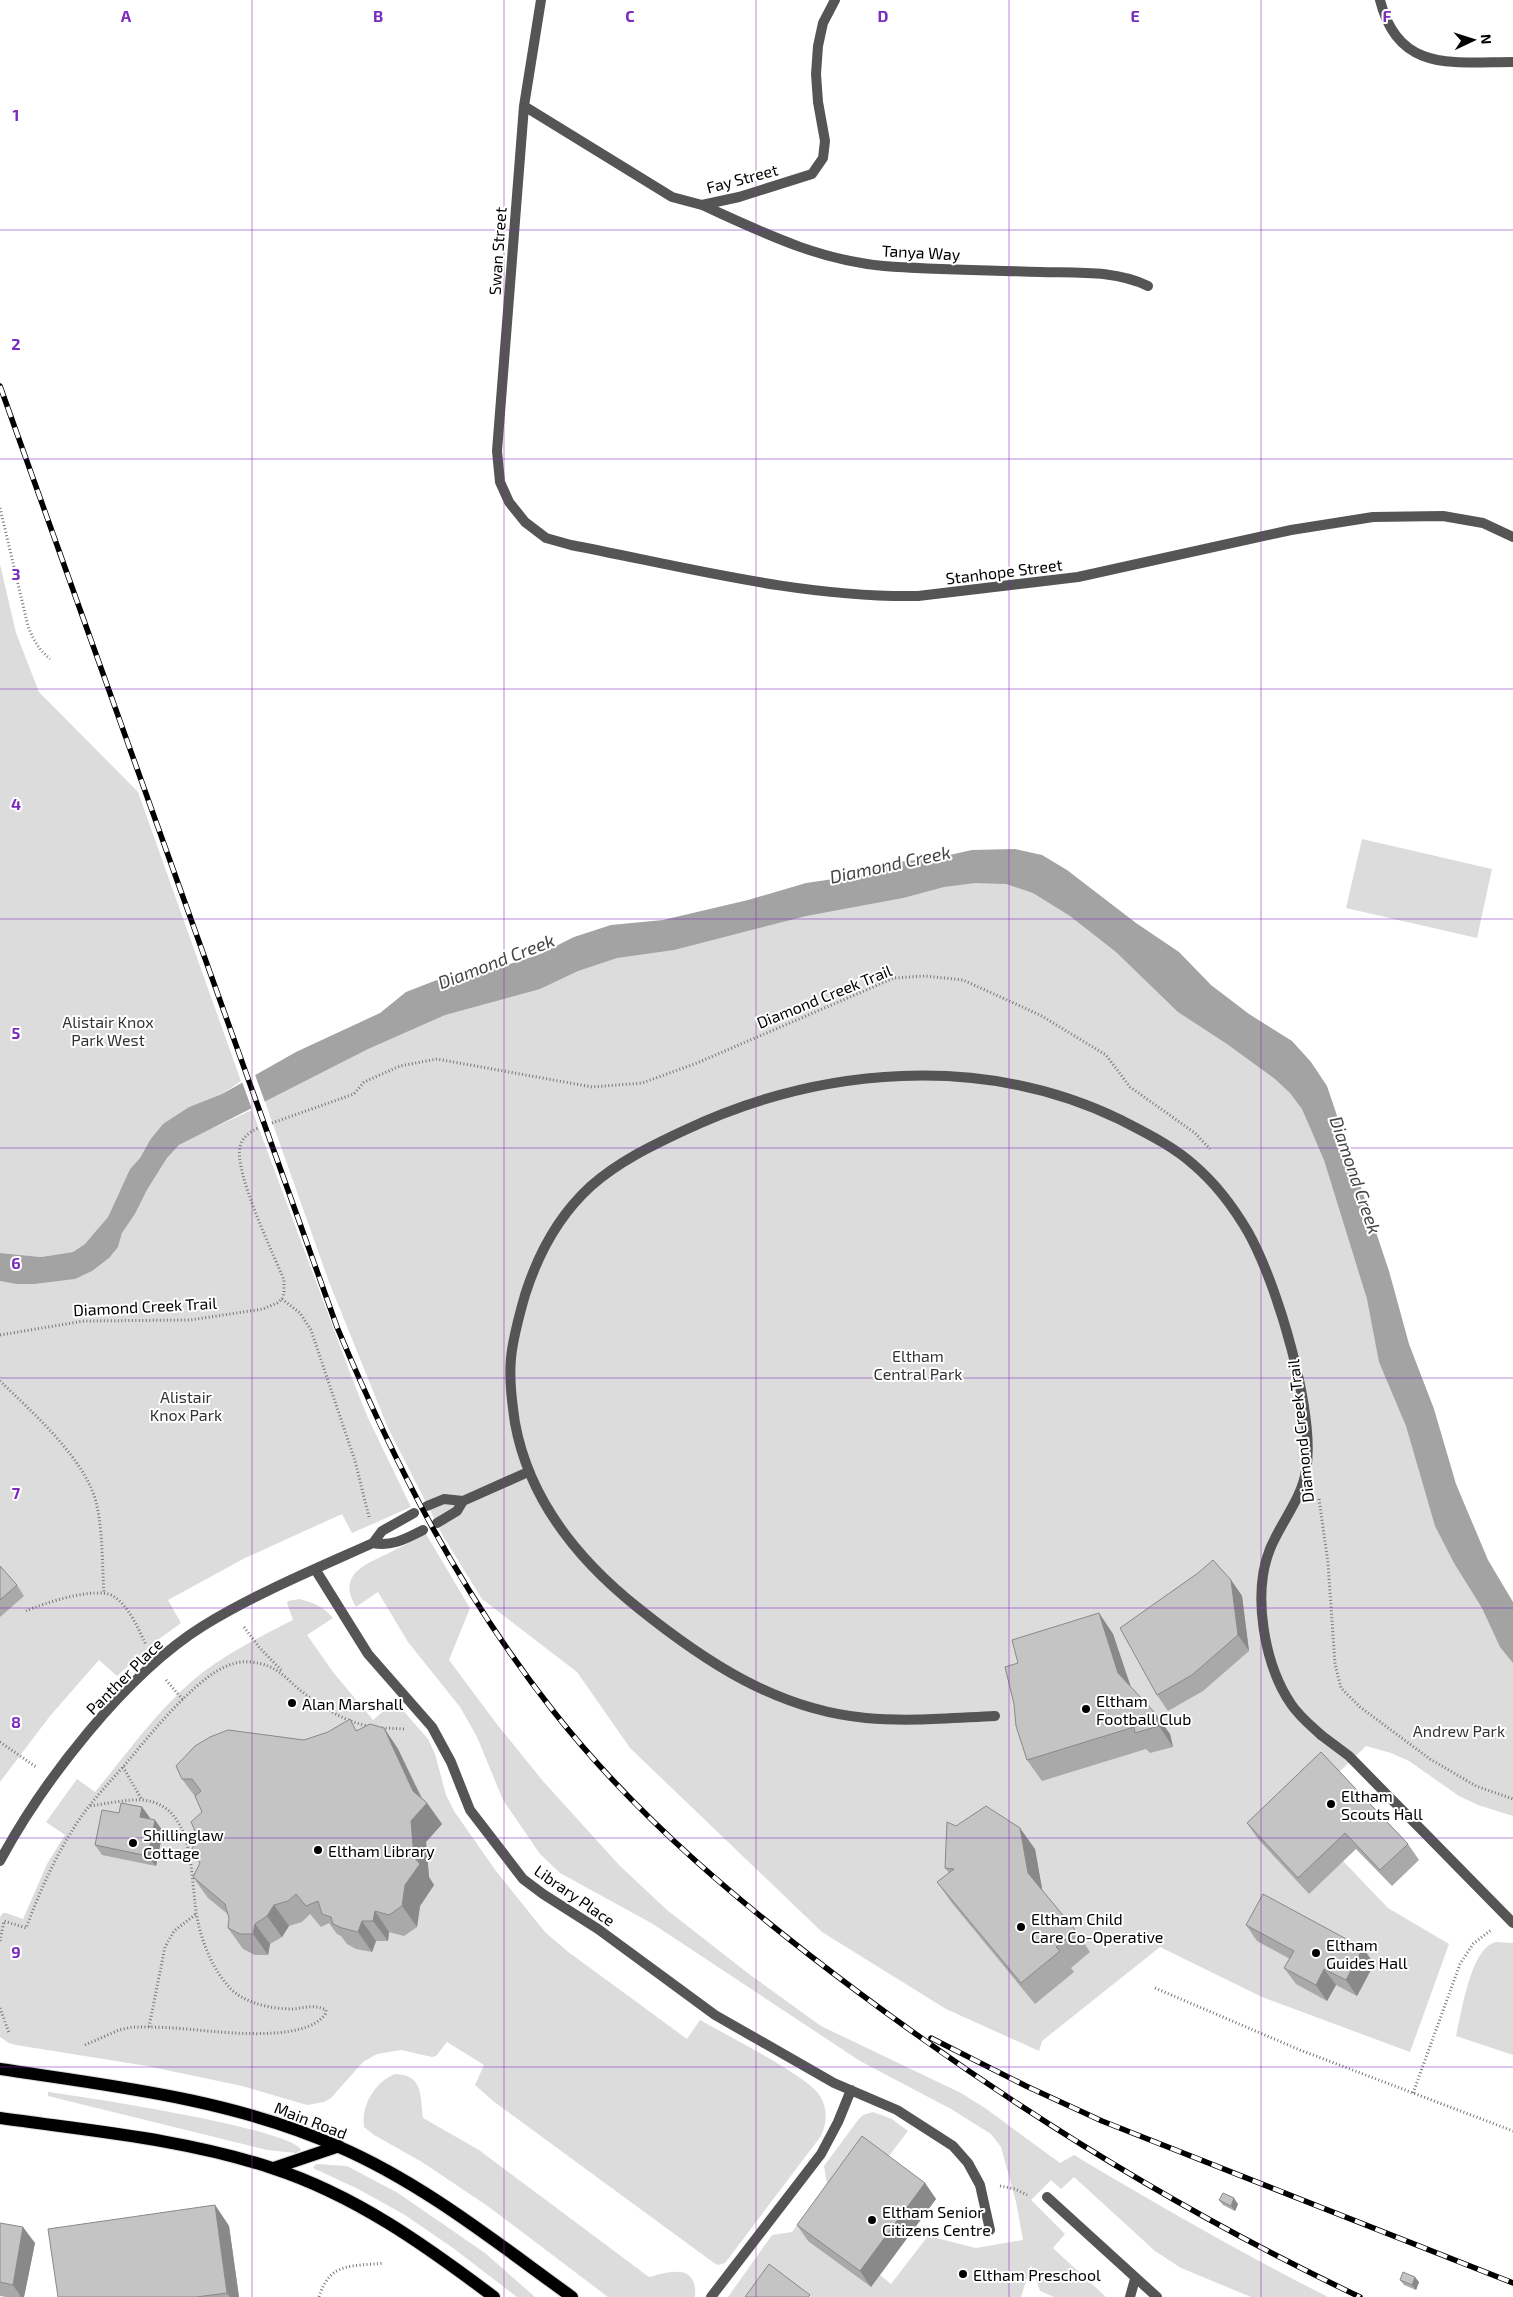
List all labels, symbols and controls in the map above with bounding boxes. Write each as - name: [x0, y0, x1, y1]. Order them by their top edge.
- text: A: [121, 6, 132, 25]
- text: B: [373, 6, 383, 25]
- text: C: [625, 6, 635, 25]
- text: D: [878, 6, 889, 25]
- text: E: [1130, 6, 1140, 25]
- text: F: [1383, 6, 1392, 25]
- north arrow: [1448, 15, 1498, 65]
- text: N: [1478, 33, 1495, 45]
- text: 1: [13, 105, 19, 124]
- street label: Fay Street: [704, 159, 780, 197]
- street label: Swan Street: [484, 206, 510, 296]
- street label: Tanya Way: [881, 240, 961, 264]
- text: 2: [11, 334, 21, 353]
- street label: Stanhope Street: [945, 554, 1063, 588]
- text: 3: [11, 564, 21, 583]
- text: 4: [11, 794, 21, 813]
- water label: Diamond Creek: [827, 840, 953, 888]
- water label: Diamond Creek: [435, 929, 557, 993]
- street label: Diamond Creek Trail: [754, 960, 895, 1032]
- park label: Alistair Knox Park West: [62, 1012, 154, 1049]
- text: 5: [12, 1023, 21, 1042]
- water label: Diamond Creek: [1326, 1113, 1386, 1237]
- text: 6: [11, 1253, 21, 1272]
- street label: Diamond Creek Trail: [73, 1293, 218, 1319]
- park label: Eltham Central Park: [874, 1346, 962, 1383]
- street label: Diamond Creek Trail: [1283, 1358, 1317, 1504]
- park label: Alistair Knox Park: [150, 1387, 222, 1424]
- text: 7: [12, 1483, 21, 1502]
- street label: Panther Place: [82, 1634, 166, 1718]
- place label: Eltham Football Club: [1096, 1691, 1191, 1728]
- place label: Alan Marshall: [302, 1694, 404, 1713]
- marker: Alan Marshall: [286, 1697, 298, 1709]
- marker: Eltham Football Club: [1080, 1703, 1092, 1715]
- text: 8: [11, 1712, 21, 1731]
- park label: Andrew Park: [1413, 1721, 1505, 1740]
- place label: Eltham Scouts Hall: [1341, 1786, 1423, 1823]
- marker: Eltham Scouts Hall: [1325, 1798, 1337, 1810]
- place label: Shillinglaw Cottage: [143, 1825, 224, 1862]
- marker: Shillinglaw Cottage: [127, 1837, 139, 1849]
- place label: Eltham Library: [328, 1841, 435, 1860]
- marker: Eltham Library: [312, 1844, 324, 1856]
- street label: Library Place: [531, 1860, 619, 1930]
- place label: Eltham Child Care Co-Operative: [1031, 1909, 1163, 1946]
- marker: Eltham Child Care Co-Operative: [1015, 1921, 1027, 1933]
- place label: Eltham Guides Hall: [1326, 1935, 1408, 1972]
- text: 9: [11, 1942, 21, 1961]
- marker: Eltham Guides Hall: [1310, 1947, 1322, 1959]
- street label: Main Road: [272, 2097, 350, 2143]
- place label: Eltham Senior Citizens Centre: [882, 2202, 991, 2239]
- marker: Eltham Senior Citizens Centre: [866, 2214, 878, 2226]
- place label: Eltham Preschool: [973, 2265, 1101, 2284]
- marker: Eltham Preschool: [957, 2268, 969, 2280]

